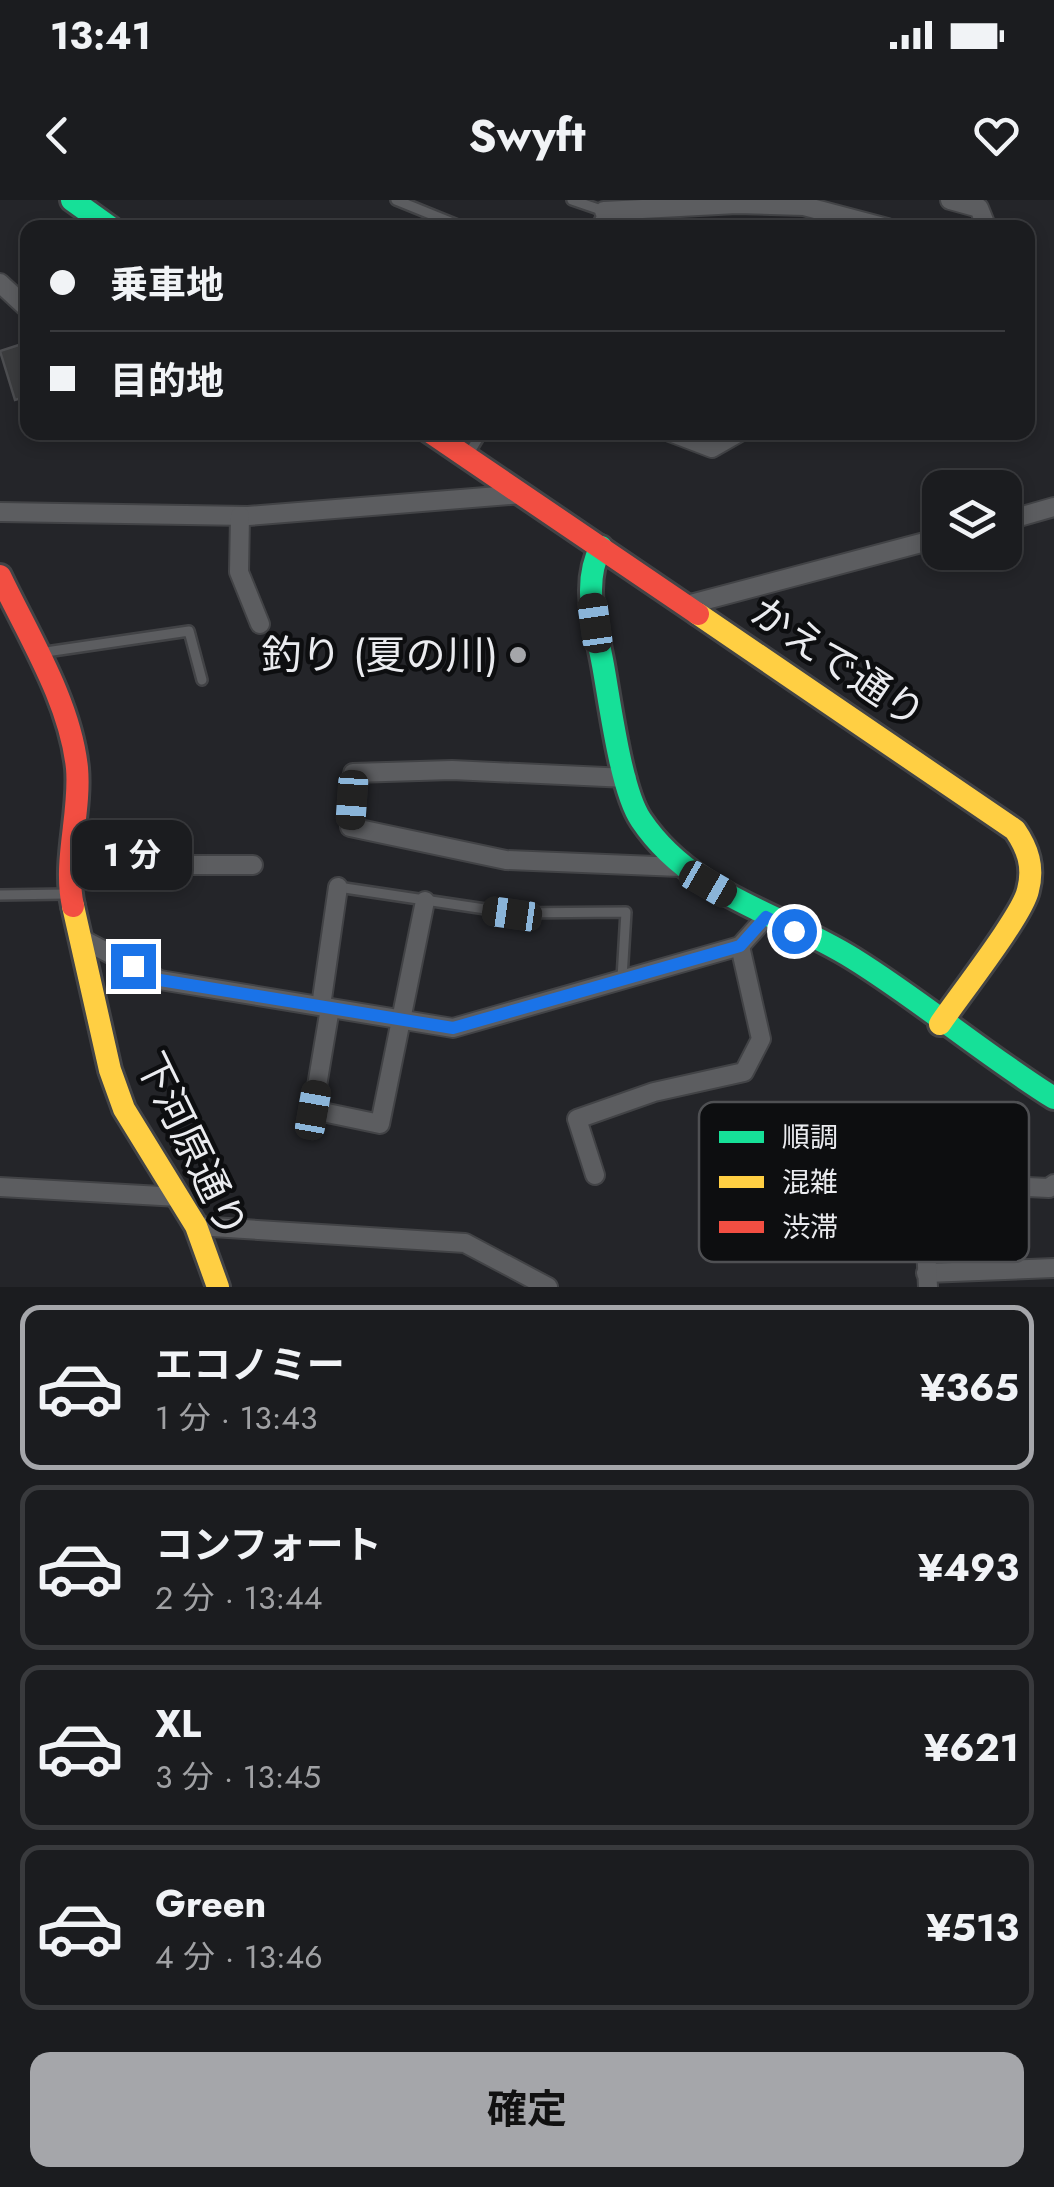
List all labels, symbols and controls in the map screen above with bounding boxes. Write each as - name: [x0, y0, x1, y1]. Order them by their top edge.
- text: 13:41: [50, 8, 151, 63]
- text: Swyft: [469, 103, 585, 168]
- icon: back: [30, 108, 85, 163]
- icon: heart: [969, 108, 1024, 163]
- text: 乗車地: [110, 257, 224, 312]
- text: 目的地: [110, 353, 224, 408]
- map controls: [922, 470, 1022, 570]
- button: layers: [922, 470, 1022, 570]
- street label: かえで通り: [739, 582, 937, 742]
- car: [576, 591, 614, 655]
- place label: 釣り (夏の川): [261, 626, 498, 684]
- marker: 釣り (夏の川): [507, 644, 529, 666]
- car: [335, 769, 369, 831]
- callout: 1 分: [73, 821, 193, 891]
- text: 1 分: [103, 832, 161, 878]
- car: [675, 856, 741, 912]
- car: [480, 895, 544, 933]
- route start: [772, 909, 817, 954]
- route end: [111, 944, 156, 989]
- street label: 下河原通り: [122, 1042, 262, 1248]
- car: [293, 1078, 333, 1142]
- legend: [699, 1102, 1029, 1262]
- text: 順調: [782, 1117, 838, 1158]
- text: 混雑: [782, 1162, 838, 1203]
- text: 渋滞: [782, 1207, 838, 1248]
- text: エコノミー: [155, 1337, 345, 1392]
- icon: car: [35, 1343, 125, 1433]
- text: ¥365: [920, 1360, 1019, 1415]
- text: 1 分 · 13:43: [155, 1395, 317, 1441]
- text: コンフォート: [155, 1517, 382, 1572]
- icon: car: [35, 1523, 125, 1613]
- text: ¥493: [918, 1540, 1019, 1595]
- text: 2 分 · 13:44: [155, 1575, 322, 1621]
- text: XL: [155, 1696, 201, 1751]
- icon: car: [35, 1703, 125, 1793]
- text: ¥621: [924, 1720, 1019, 1775]
- text: 3 分 · 13:45: [155, 1754, 321, 1800]
- text: Green: [155, 1876, 266, 1931]
- icon: car: [35, 1883, 125, 1973]
- text: ¥513: [926, 1900, 1019, 1955]
- text: 4 分 · 13:46: [155, 1934, 323, 1980]
- button: 確定: [30, 2052, 1024, 2167]

